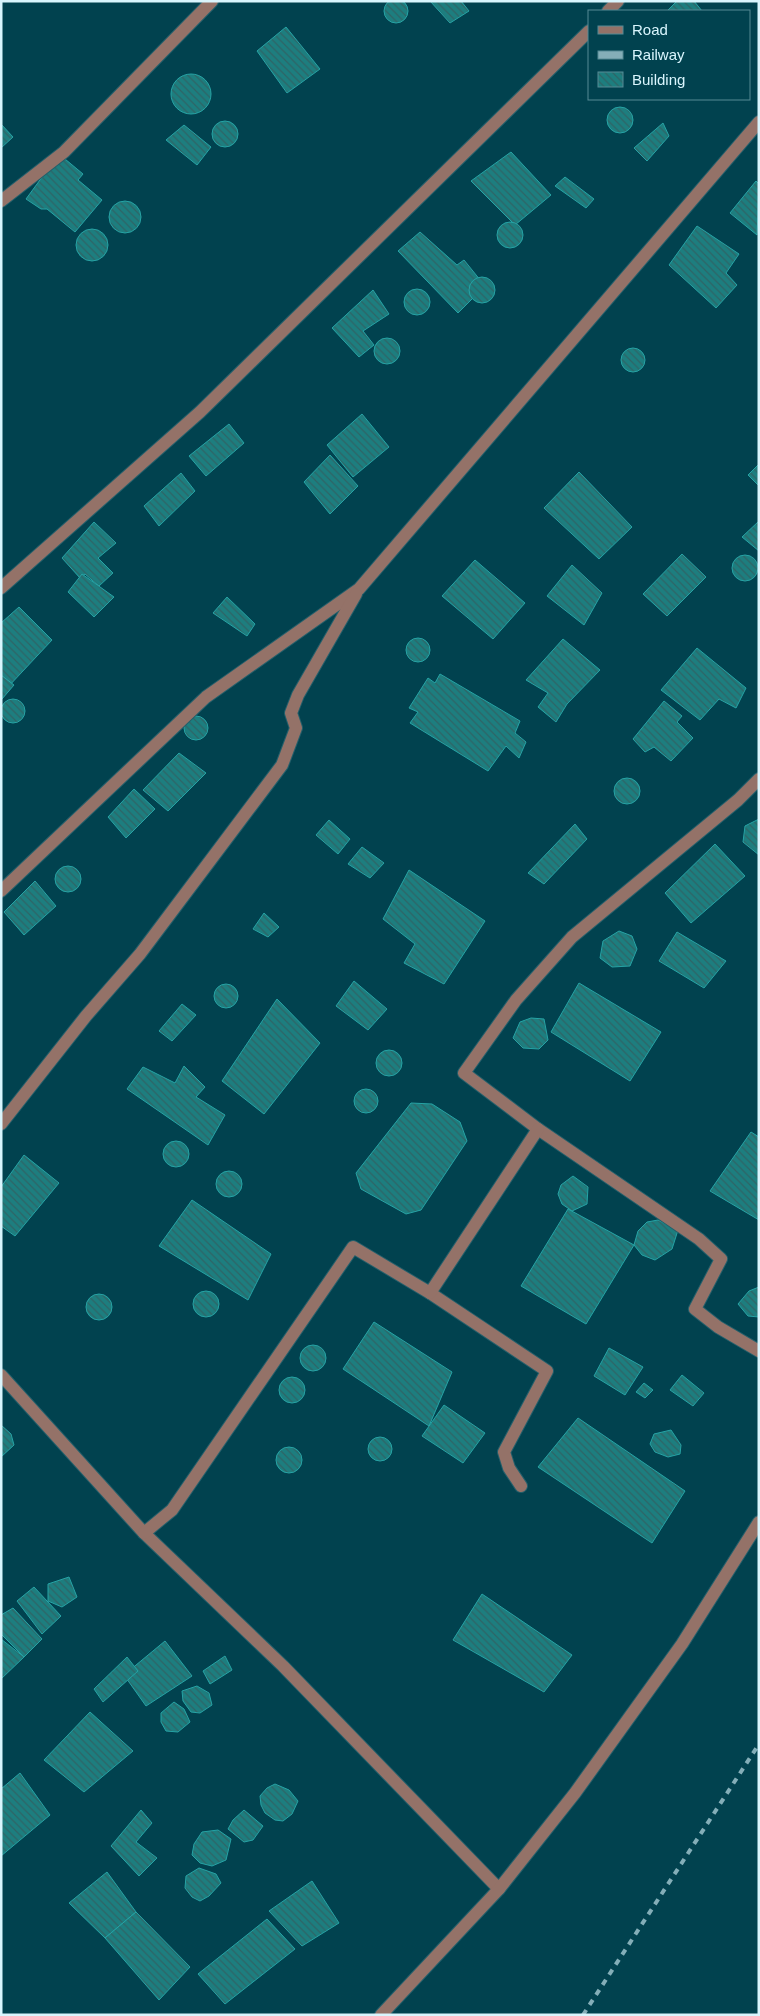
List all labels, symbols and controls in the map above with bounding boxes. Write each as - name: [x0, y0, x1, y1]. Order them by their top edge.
- legend: [588, 10, 750, 100]
- text: Road: [632, 21, 668, 38]
- text: Railway: [632, 46, 685, 63]
- text: Building: [632, 71, 685, 88]

